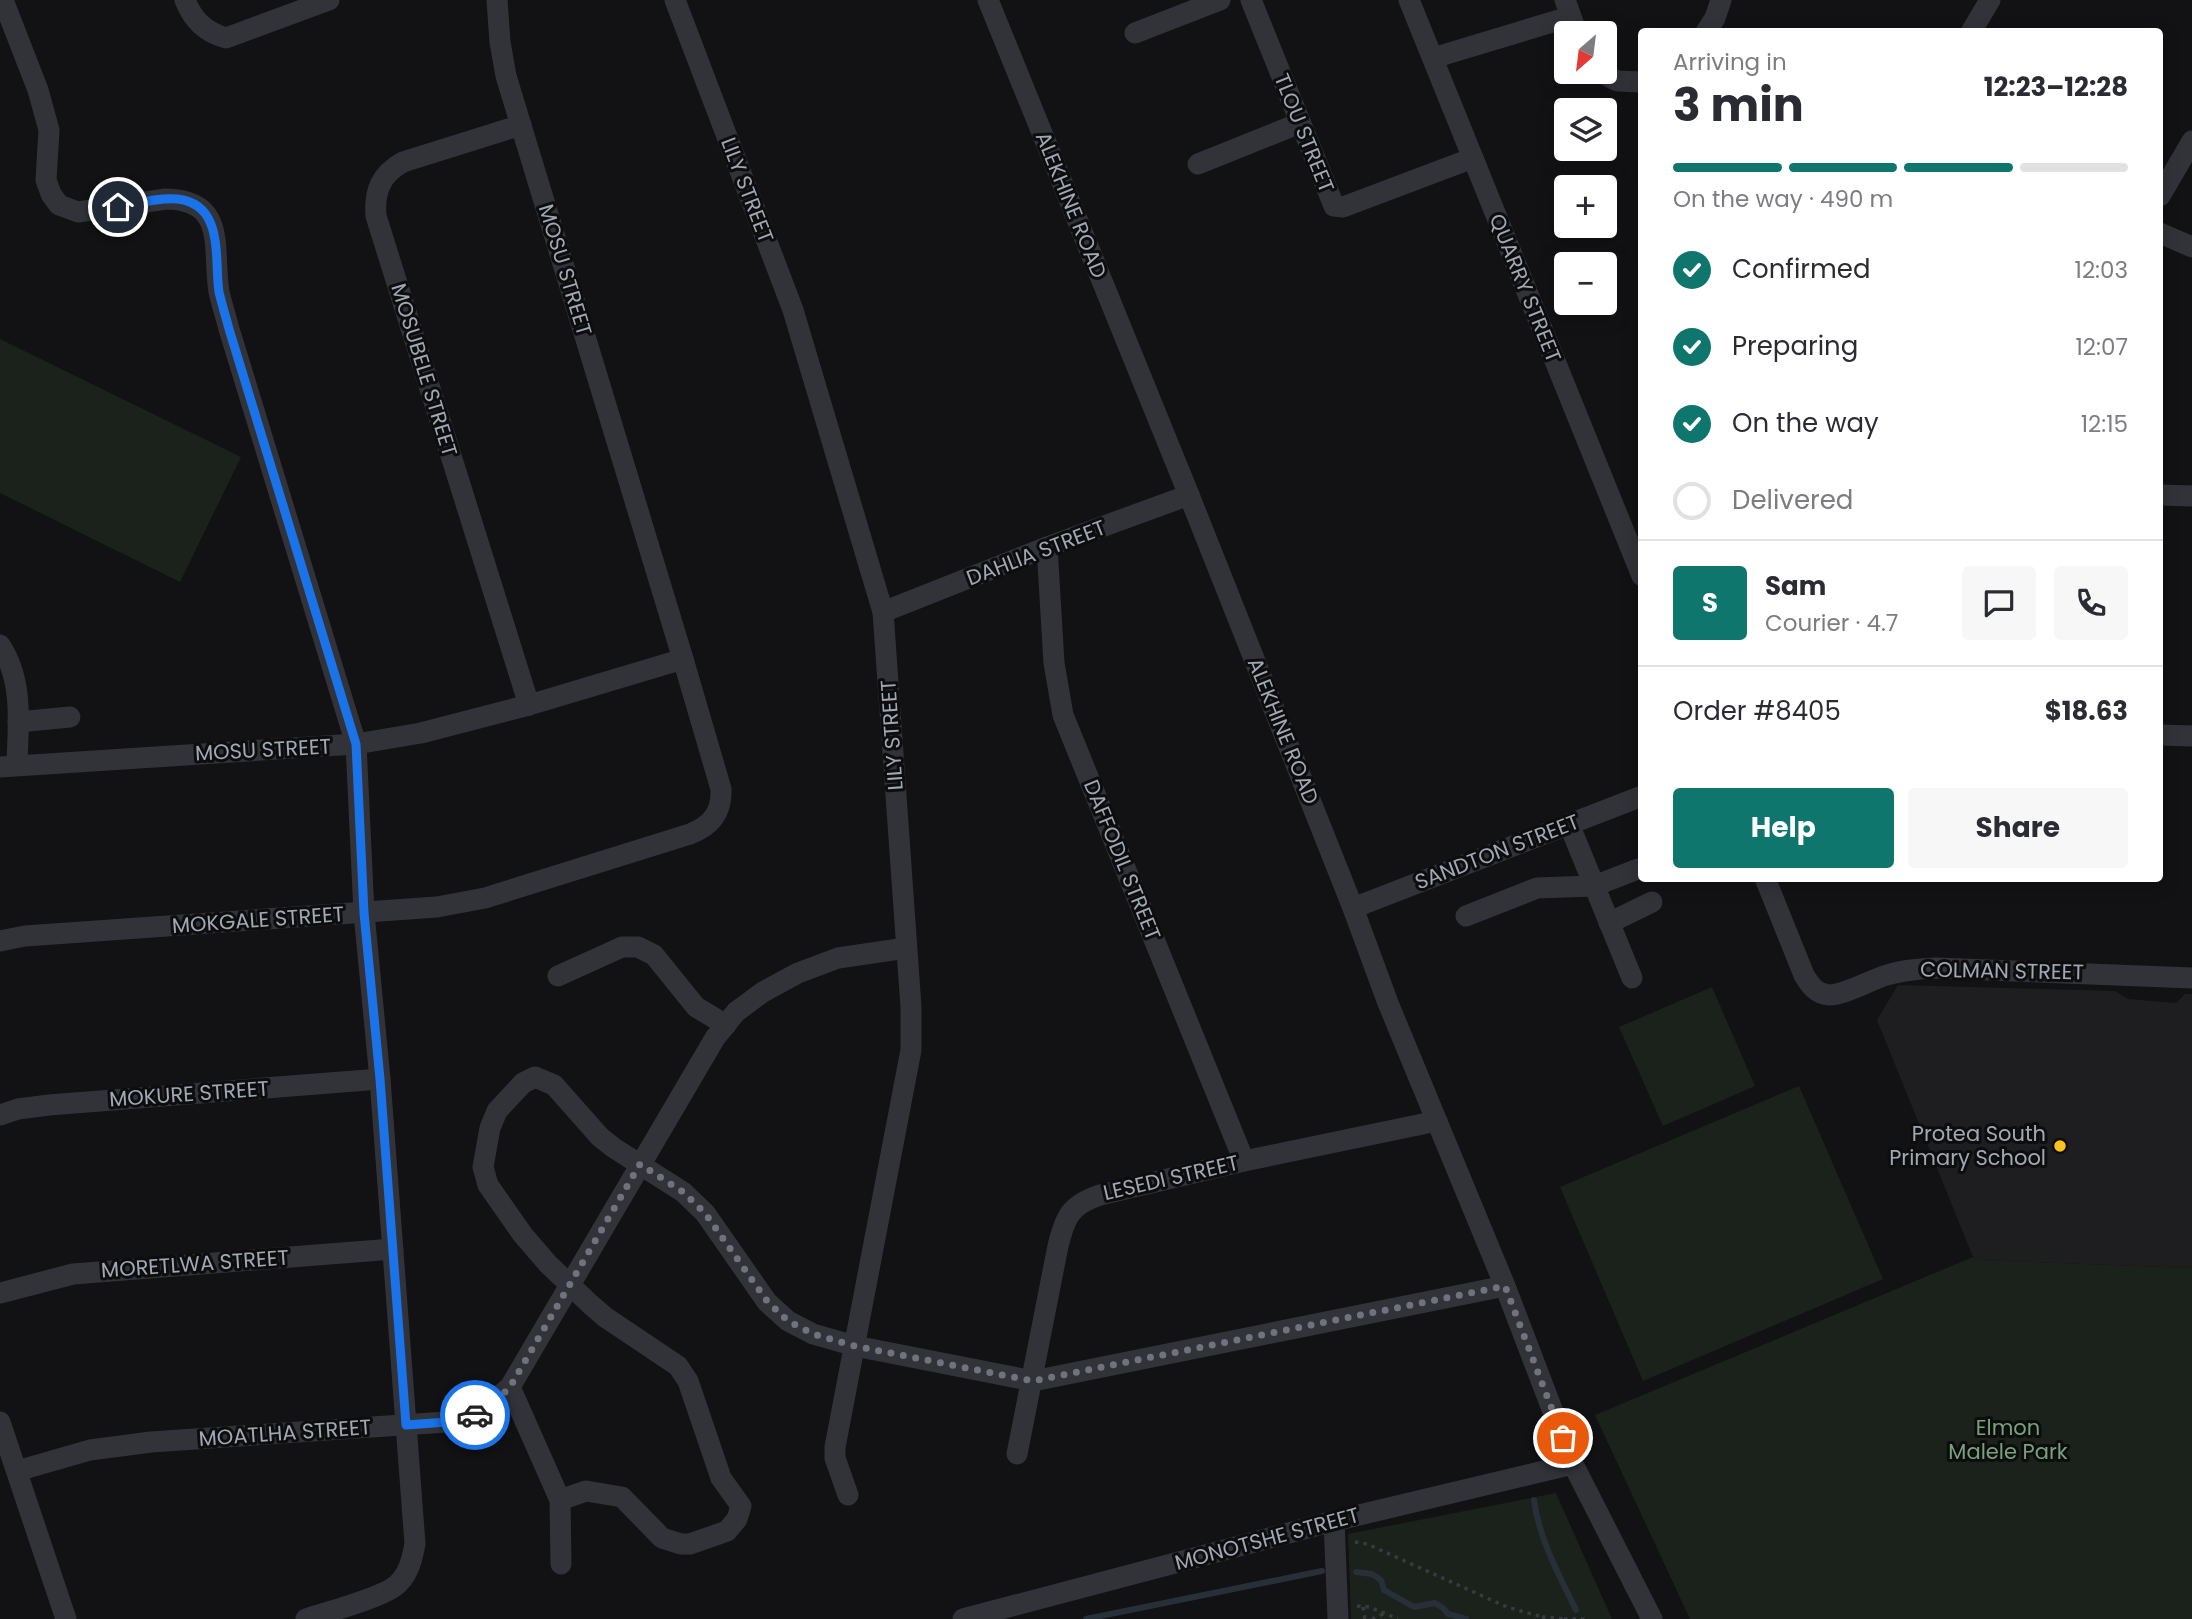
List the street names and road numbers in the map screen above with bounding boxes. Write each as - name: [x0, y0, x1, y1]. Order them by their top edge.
- street label: TLOU STREET: [1267, 69, 1342, 197]
- street label: ALEKHINE ROAD: [1029, 127, 1114, 282]
- street label: LILY STREET: [714, 133, 781, 247]
- street label: MOSU STREET: [532, 201, 599, 339]
- street label: QUARRY STREET: [1482, 209, 1568, 366]
- street label: MOSUBELE STREET: [384, 280, 465, 460]
- street label: DAHLIA STREET: [962, 513, 1110, 592]
- street label: ALEKHINE ROAD: [1241, 653, 1326, 808]
- street label: LILY STREET: [873, 679, 910, 791]
- street label: MOSU STREET: [194, 731, 332, 768]
- street label: DAFFODIL STREET: [1077, 775, 1168, 944]
- street label: SANDTON STREET: [1411, 807, 1583, 896]
- street label: MOKGALE STREET: [171, 899, 345, 940]
- street label: COLMAN STREET: [1920, 955, 2084, 986]
- street label: MOKURE STREET: [108, 1073, 270, 1114]
- street label: LESEDI STREET: [1100, 1148, 1241, 1207]
- street label: MORETLWA STREET: [100, 1242, 290, 1285]
- street label: MOATLHA STREET: [198, 1412, 372, 1453]
- street label: MONOTSHE STREET: [1171, 1500, 1362, 1577]

